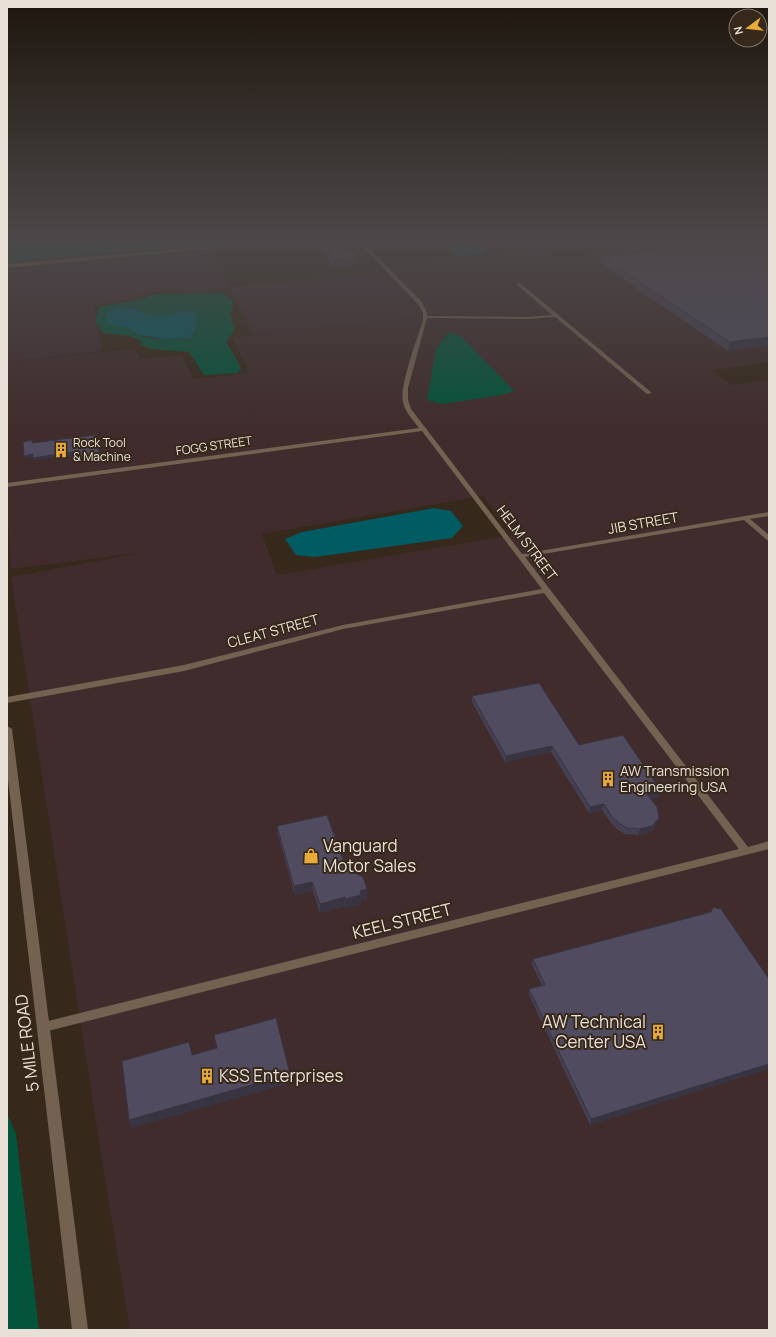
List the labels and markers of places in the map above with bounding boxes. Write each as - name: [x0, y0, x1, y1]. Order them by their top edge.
- place label: Rock Tool & Machine: [73, 434, 131, 465]
- building icon: Rock Tool & Machine: [52, 441, 70, 459]
- place label: AW Transmission Engineering USA: [620, 761, 729, 796]
- building icon: AW Transmission Engineering USA: [599, 770, 617, 788]
- place label: Vanguard Motor Sales: [323, 834, 416, 877]
- shop icon: Vanguard Motor Sales: [302, 847, 320, 865]
- place label: AW Technical Center USA: [542, 1010, 646, 1053]
- building icon: AW Technical Center USA: [649, 1023, 667, 1041]
- place label: KSS Enterprises: [219, 1064, 344, 1087]
- building icon: KSS Enterprises: [198, 1067, 216, 1085]

